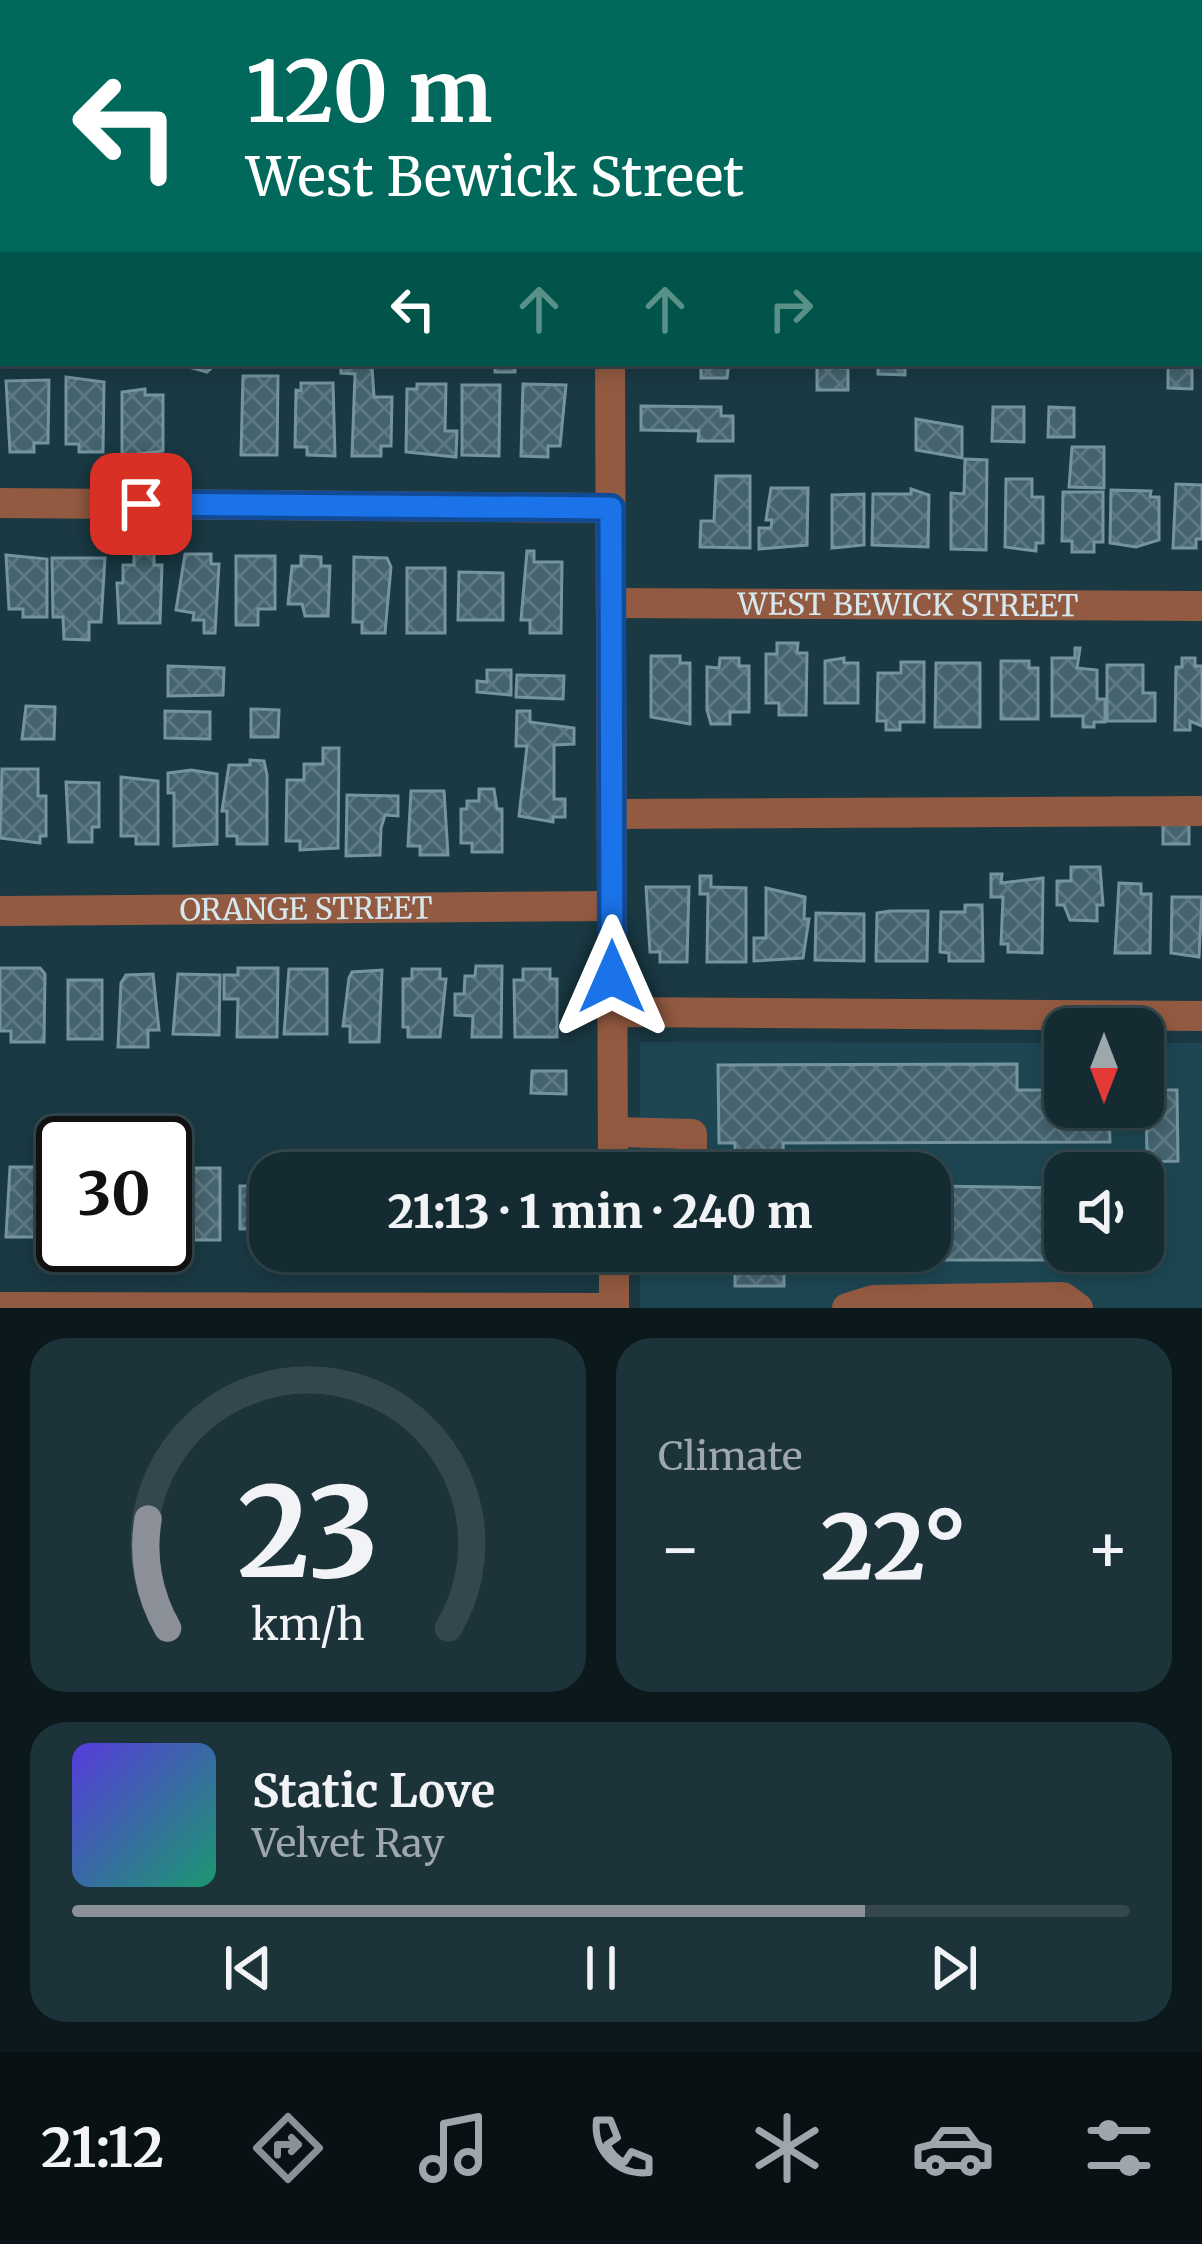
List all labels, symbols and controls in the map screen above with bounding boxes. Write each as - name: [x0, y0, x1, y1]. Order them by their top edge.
- text: 120 m: [246, 39, 493, 145]
- icon: left: [48, 48, 204, 204]
- text: West Bewick Street: [246, 143, 744, 211]
- icon: left: [380, 276, 446, 342]
- icon: ahead: [506, 276, 572, 342]
- icon: ahead: [632, 276, 698, 342]
- icon: right: [758, 276, 824, 342]
- pin: [90, 453, 192, 555]
- icon: arrive: [108, 471, 174, 537]
- street label: WEST BEWICK STREET: [736, 585, 1079, 624]
- street label: ORANGE STREET: [179, 888, 433, 929]
- position arrow: [549, 914, 675, 1040]
- north arrow: [1044, 1008, 1164, 1128]
- map controls: [1044, 1008, 1164, 1272]
- speed limit sign: 30: [36, 1116, 192, 1272]
- button: sound: [1044, 1152, 1164, 1272]
- text: 21:13 · 1 min · 240 m: [387, 1184, 813, 1240]
- text: Climate: [658, 1432, 802, 1481]
- text: 23: [237, 1454, 379, 1611]
- text: 22°: [821, 1491, 967, 1605]
- text: −: [658, 1507, 702, 1590]
- text: +: [1086, 1507, 1130, 1590]
- text: km/h: [251, 1598, 365, 1652]
- text: Static Love: [252, 1763, 495, 1819]
- text: Velvet Ray: [252, 1819, 444, 1868]
- icon: previous: [215, 1935, 281, 2001]
- icon: pause: [568, 1935, 634, 2001]
- icon: next: [921, 1935, 987, 2001]
- icon: directions: [246, 2106, 330, 2190]
- icon: music: [412, 2106, 496, 2190]
- icon: phone: [579, 2106, 663, 2190]
- icon: climate: [745, 2106, 829, 2190]
- icon: car: [911, 2106, 995, 2190]
- icon: filters: [1077, 2106, 1161, 2190]
- text: 21:12: [41, 2114, 164, 2182]

